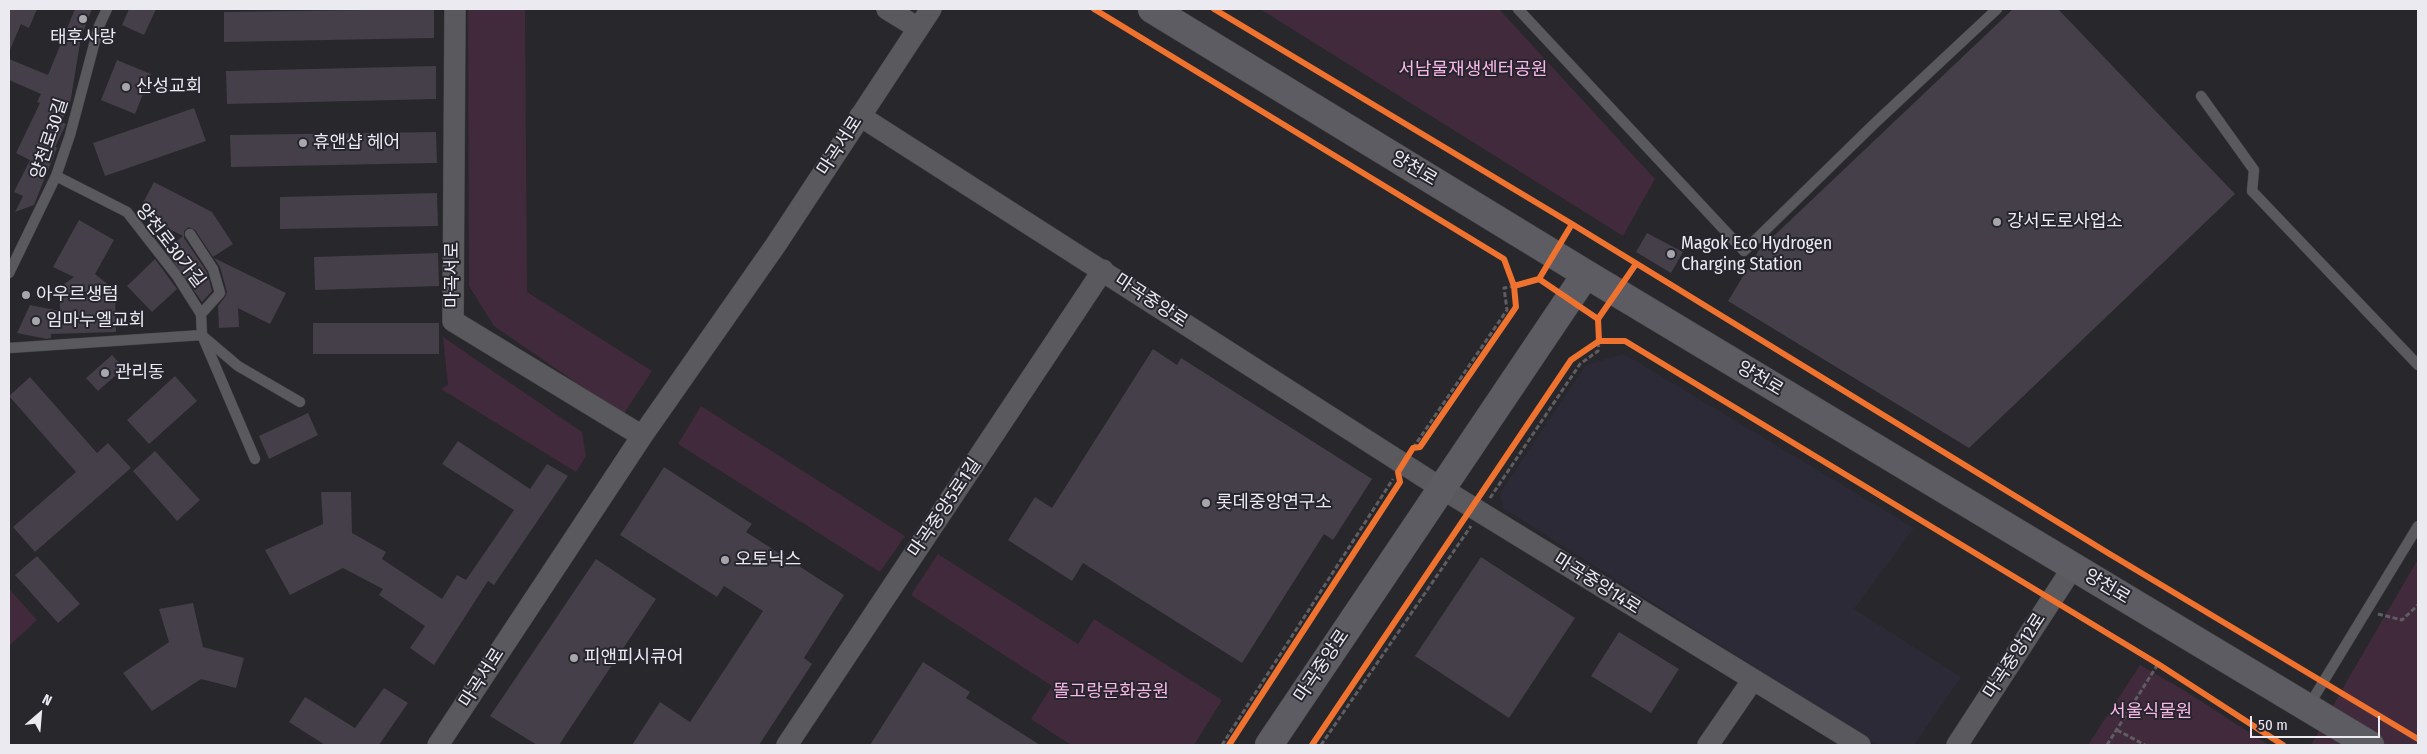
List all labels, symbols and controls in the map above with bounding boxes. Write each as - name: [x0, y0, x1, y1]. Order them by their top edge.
- marker: 태후사랑: [77, 13, 89, 25]
- place label: 태후사랑: [50, 27, 116, 49]
- park label: 서남물재생센터공원: [1398, 59, 1548, 81]
- place label: 산성교회: [136, 76, 202, 98]
- marker: 산성교회: [120, 81, 132, 93]
- street label: 양천로30길: [27, 96, 73, 182]
- street label: 마곡서로: [813, 112, 867, 180]
- place label: 휴앤샵 헤어: [313, 132, 400, 154]
- marker: 휴앤샵 헤어: [297, 137, 309, 149]
- street label: 양천로: [1387, 147, 1441, 191]
- street label: 양천로30가길: [131, 200, 209, 292]
- place label: 강서도로사업소: [2007, 211, 2123, 233]
- marker: 강서도로사업소: [1991, 216, 2003, 228]
- place label: Magok Eco Hydrogen Charging Station: [1681, 233, 1832, 276]
- street label: 마곡서로: [442, 242, 464, 308]
- marker: Magok Eco Hydrogen Charging Station: [1665, 248, 1677, 260]
- street label: 마곡중앙로: [1110, 269, 1192, 333]
- place label: 아우르생텀: [36, 284, 119, 306]
- marker: 아우르생텀: [20, 289, 32, 301]
- place label: 임마누엘교회: [46, 310, 145, 332]
- marker: 임마누엘교회: [30, 315, 42, 327]
- street label: 양천로: [1733, 357, 1787, 401]
- place label: 관리동: [115, 362, 165, 384]
- marker: 관리동: [99, 367, 111, 379]
- street label: 마곡중앙5로1길: [904, 454, 986, 562]
- place label: 롯데중앙연구소: [1216, 492, 1332, 514]
- marker: 롯데중앙연구소: [1200, 497, 1212, 509]
- place label: 오토닉스: [735, 549, 801, 571]
- street label: 마곡중앙14로: [1549, 549, 1645, 619]
- marker: 오토닉스: [719, 554, 731, 566]
- street label: 양천로: [2080, 565, 2134, 609]
- street label: 마곡중앙12로: [1979, 609, 2051, 703]
- street label: 마곡중앙로: [1290, 626, 1354, 706]
- street label: 마곡서로: [455, 644, 509, 712]
- place label: 피앤피시큐어: [584, 647, 683, 669]
- marker: 피앤피시큐어: [568, 652, 580, 664]
- park label: 똘고랑문화공원: [1053, 681, 1169, 703]
- north arrow: [15, 689, 65, 739]
- text: N: [39, 691, 55, 710]
- park label: 서울식물원: [2110, 701, 2192, 723]
- scale bar: [2252, 706, 2382, 738]
- text: 50 m: [2258, 716, 2288, 734]

